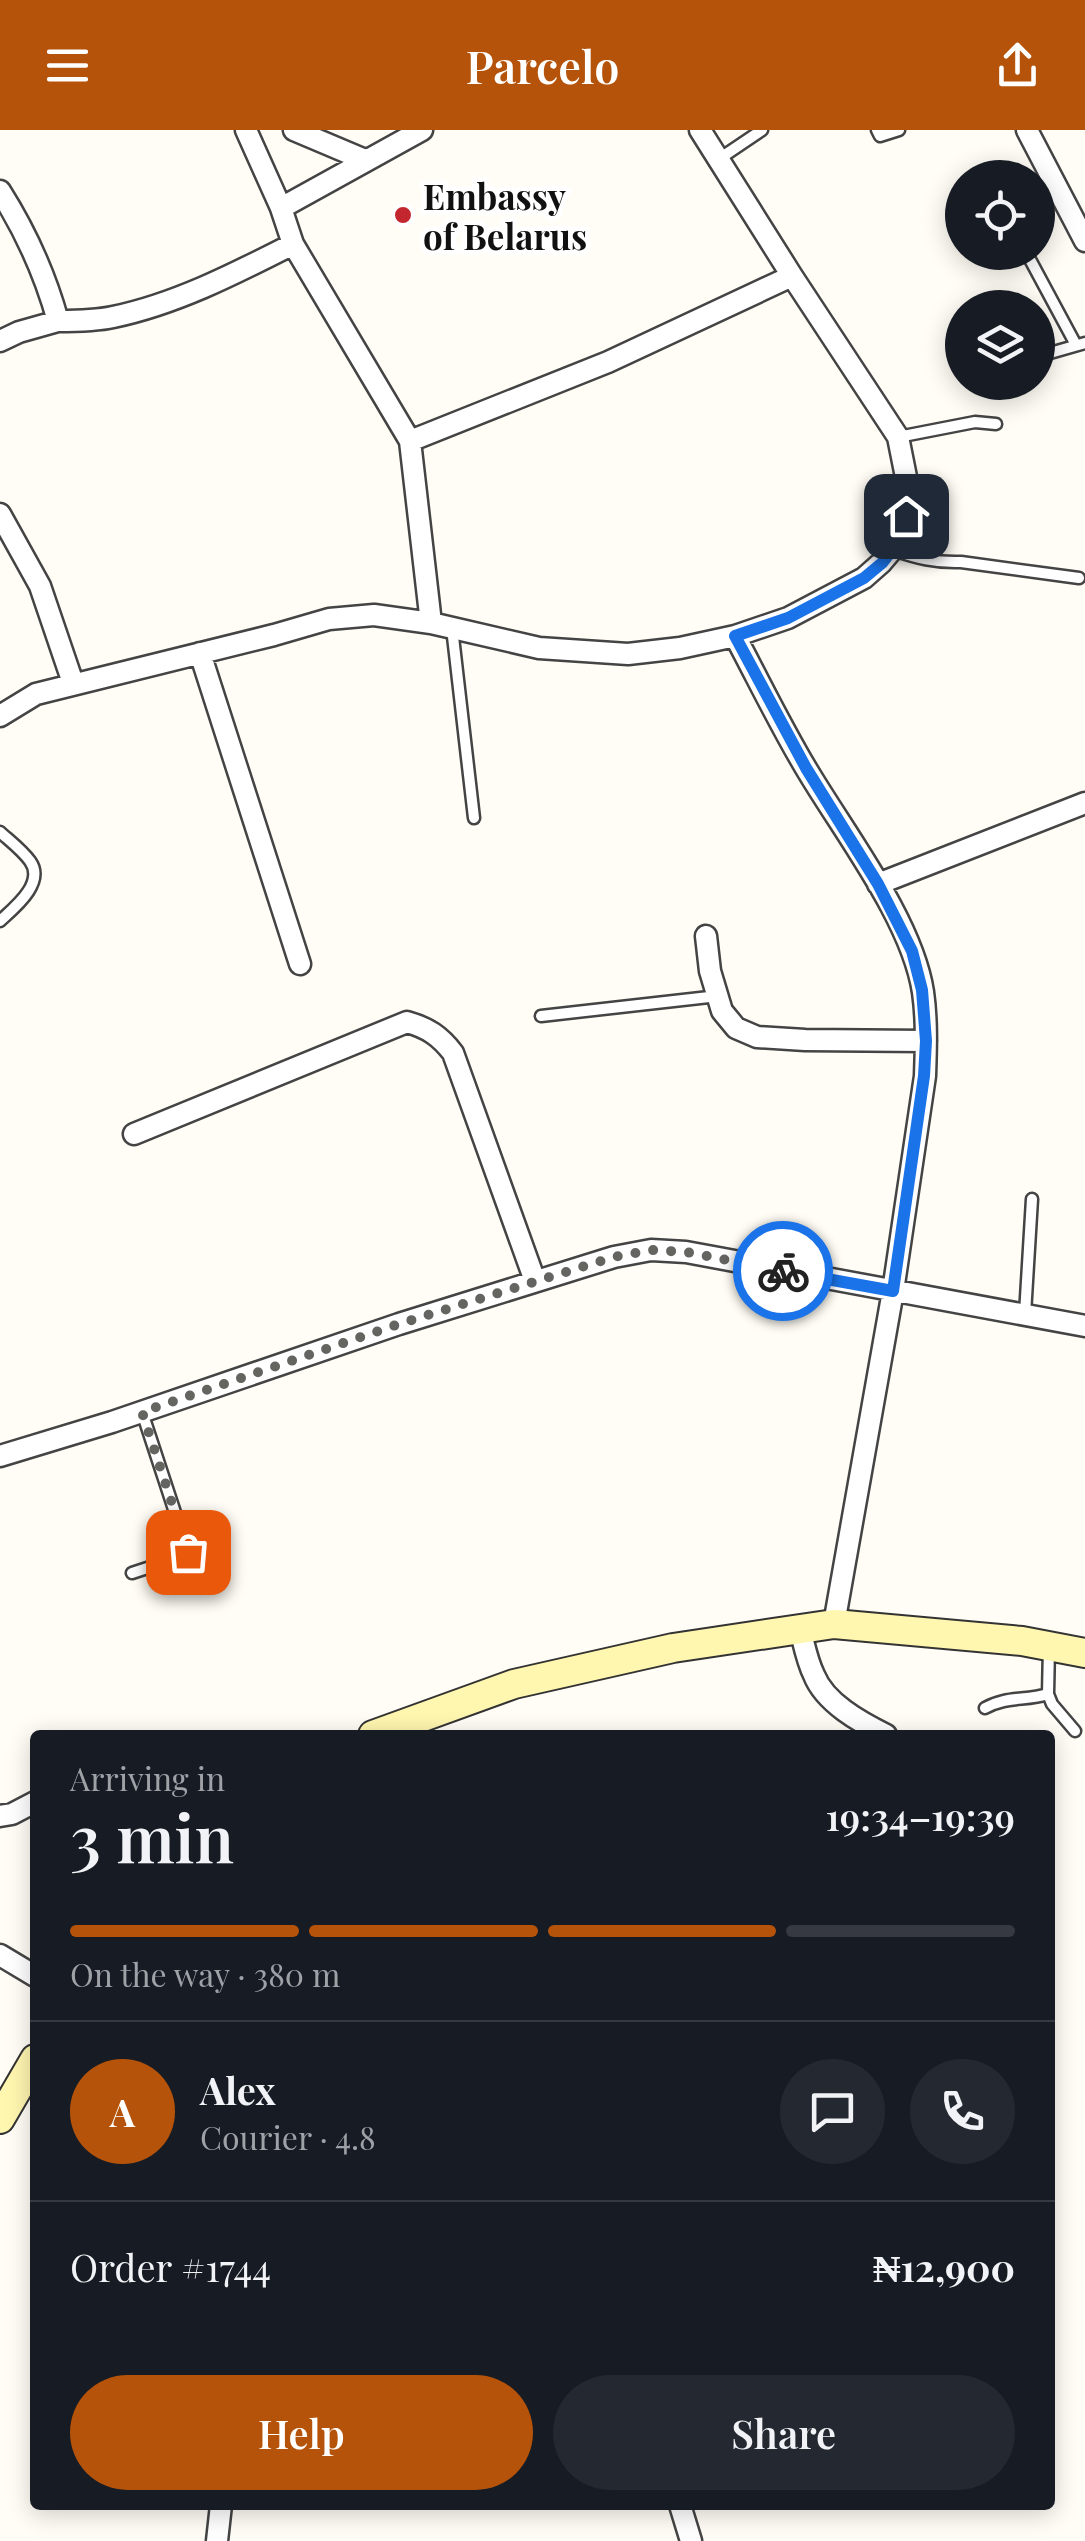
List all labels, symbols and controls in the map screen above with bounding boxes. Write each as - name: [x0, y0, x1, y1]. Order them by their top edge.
- text: Parcelo: [466, 35, 619, 95]
- icon: menu: [40, 38, 95, 93]
- icon: share: [990, 38, 1045, 93]
- map controls: [945, 160, 1055, 400]
- button: locate: [945, 160, 1055, 270]
- place label: Embassy of Belarus: [423, 172, 587, 259]
- marker: Embassy of Belarus: [392, 204, 414, 226]
- button: layers: [945, 290, 1055, 400]
- pin: [864, 474, 949, 559]
- icon: home: [879, 489, 934, 544]
- courier: [733, 1221, 833, 1321]
- icon: bike: [756, 1244, 811, 1299]
- pin: [146, 1510, 231, 1595]
- icon: bag: [161, 1525, 216, 1580]
- text: Arriving in: [70, 1756, 225, 1799]
- text: 19:34–19:39: [825, 1790, 1015, 1841]
- text: 3 min: [70, 1793, 234, 1879]
- text: On the way · 380 m: [70, 1952, 340, 1995]
- button: chat: [780, 2059, 885, 2164]
- button: phone: [910, 2059, 1015, 2164]
- text: Alex: [200, 2064, 276, 2115]
- text: A: [110, 2086, 135, 2137]
- text: Courier · 4.8: [200, 2115, 376, 2158]
- text: Order #1744: [70, 2241, 271, 2292]
- text: ₦12,900: [873, 2241, 1015, 2292]
- button: Help: [70, 2375, 533, 2490]
- button: Share: [553, 2375, 1015, 2490]

